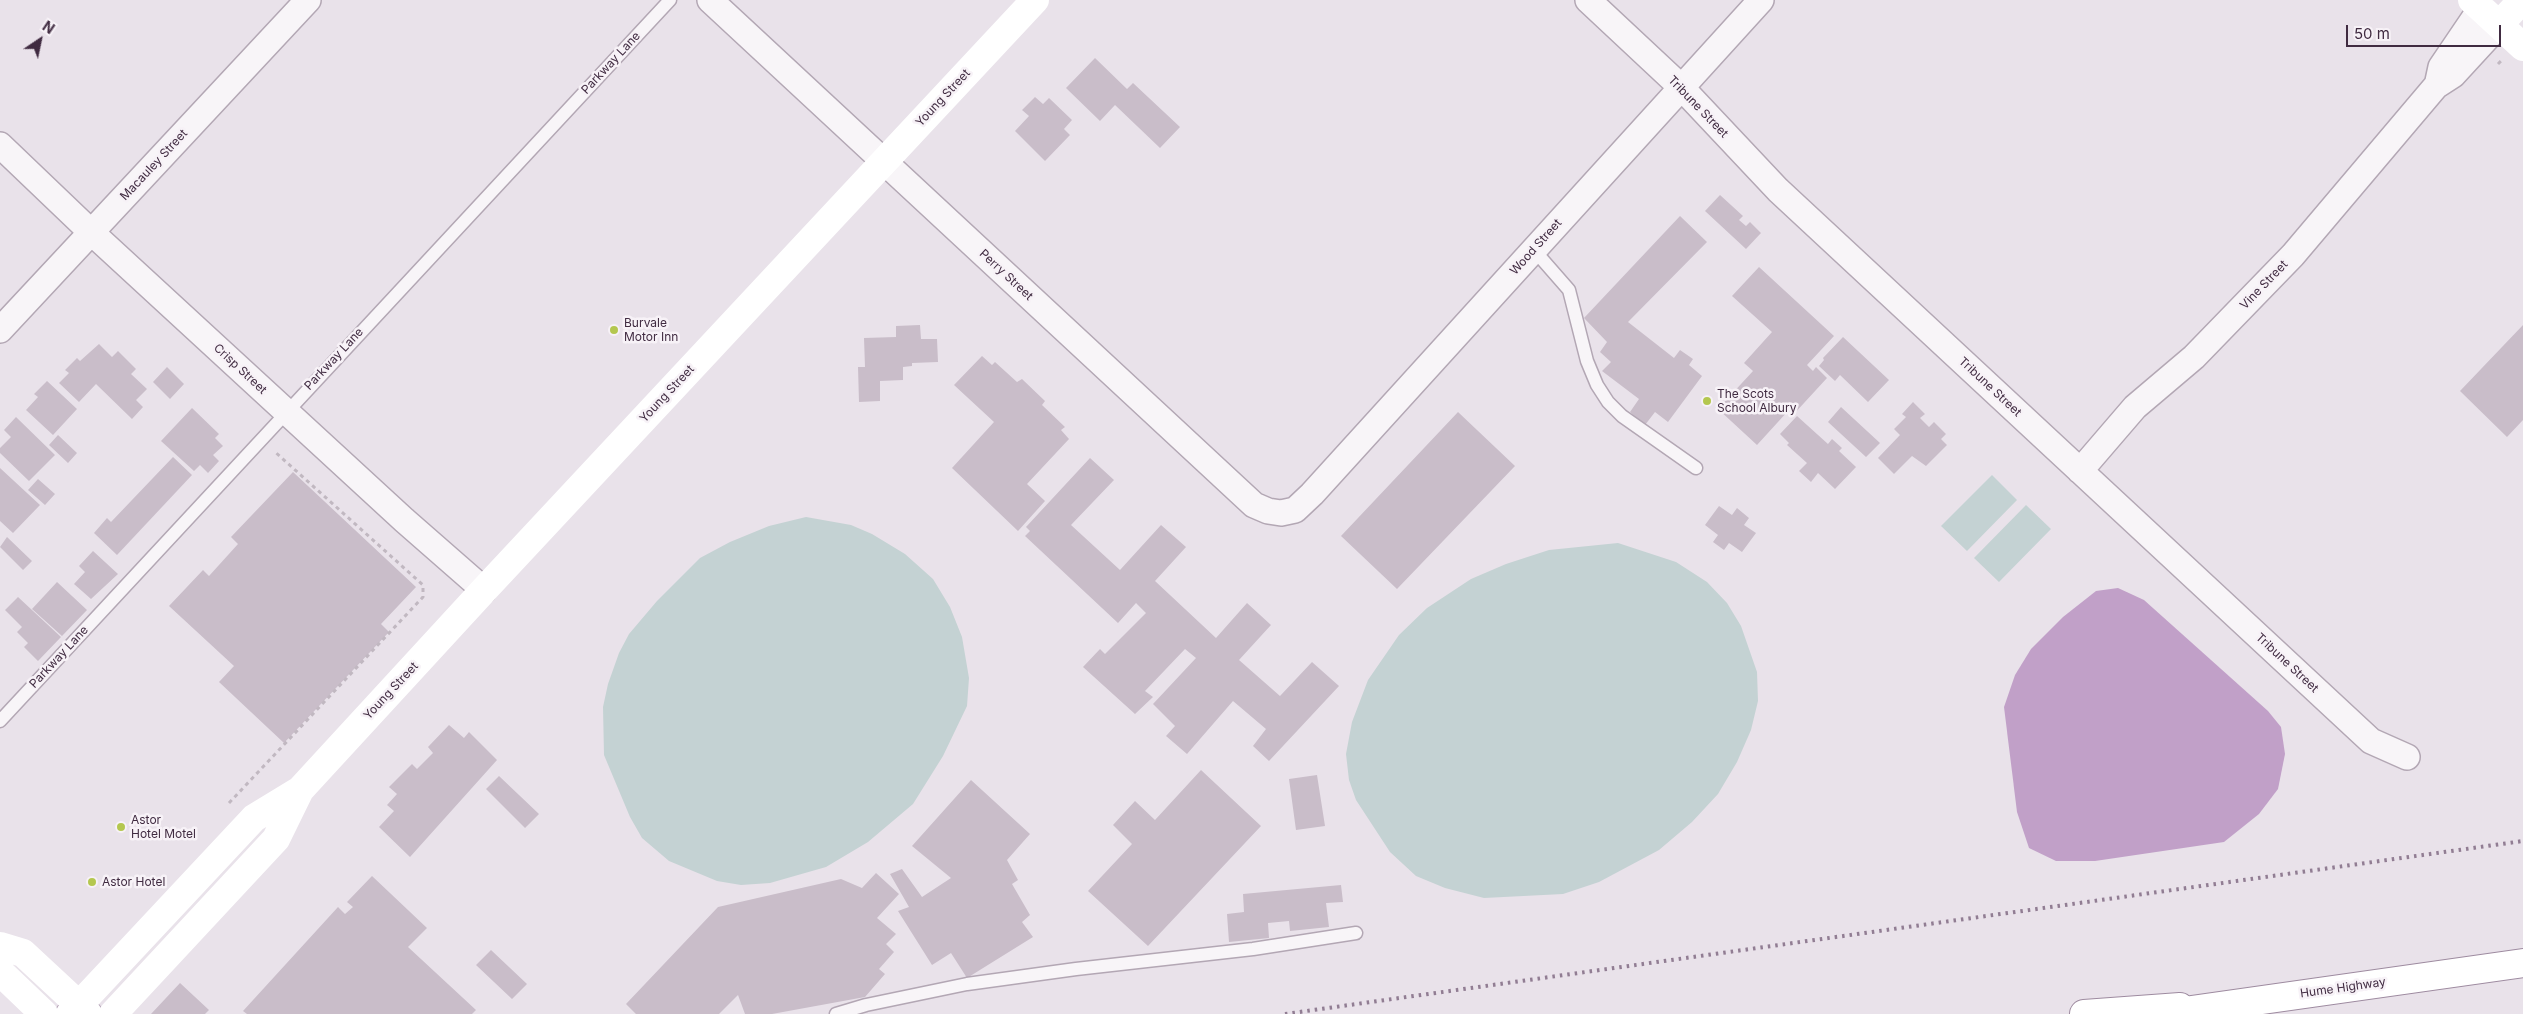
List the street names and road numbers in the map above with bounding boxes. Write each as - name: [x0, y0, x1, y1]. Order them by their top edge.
- street label: Parkway Lane: [579, 29, 643, 97]
- street label: Young Street: [913, 66, 973, 130]
- street label: Tribune Street: [1665, 73, 1731, 141]
- street label: Macauley Street: [117, 126, 191, 204]
- street label: Wood Street: [1507, 216, 1565, 278]
- street label: Perry Street: [976, 247, 1036, 303]
- street label: Vine Street: [2237, 258, 2291, 312]
- street label: Parkway Lane: [302, 325, 366, 393]
- street label: Crisp Street: [210, 341, 270, 397]
- street label: Tribune Street: [1956, 354, 2024, 420]
- street label: Young Street: [637, 362, 697, 426]
- street label: Parkway Lane: [27, 623, 91, 691]
- street label: Tribune Street: [2253, 630, 2321, 696]
- street label: Young Street: [361, 659, 421, 723]
- street label: Hume Highway: [2299, 975, 2387, 1001]

